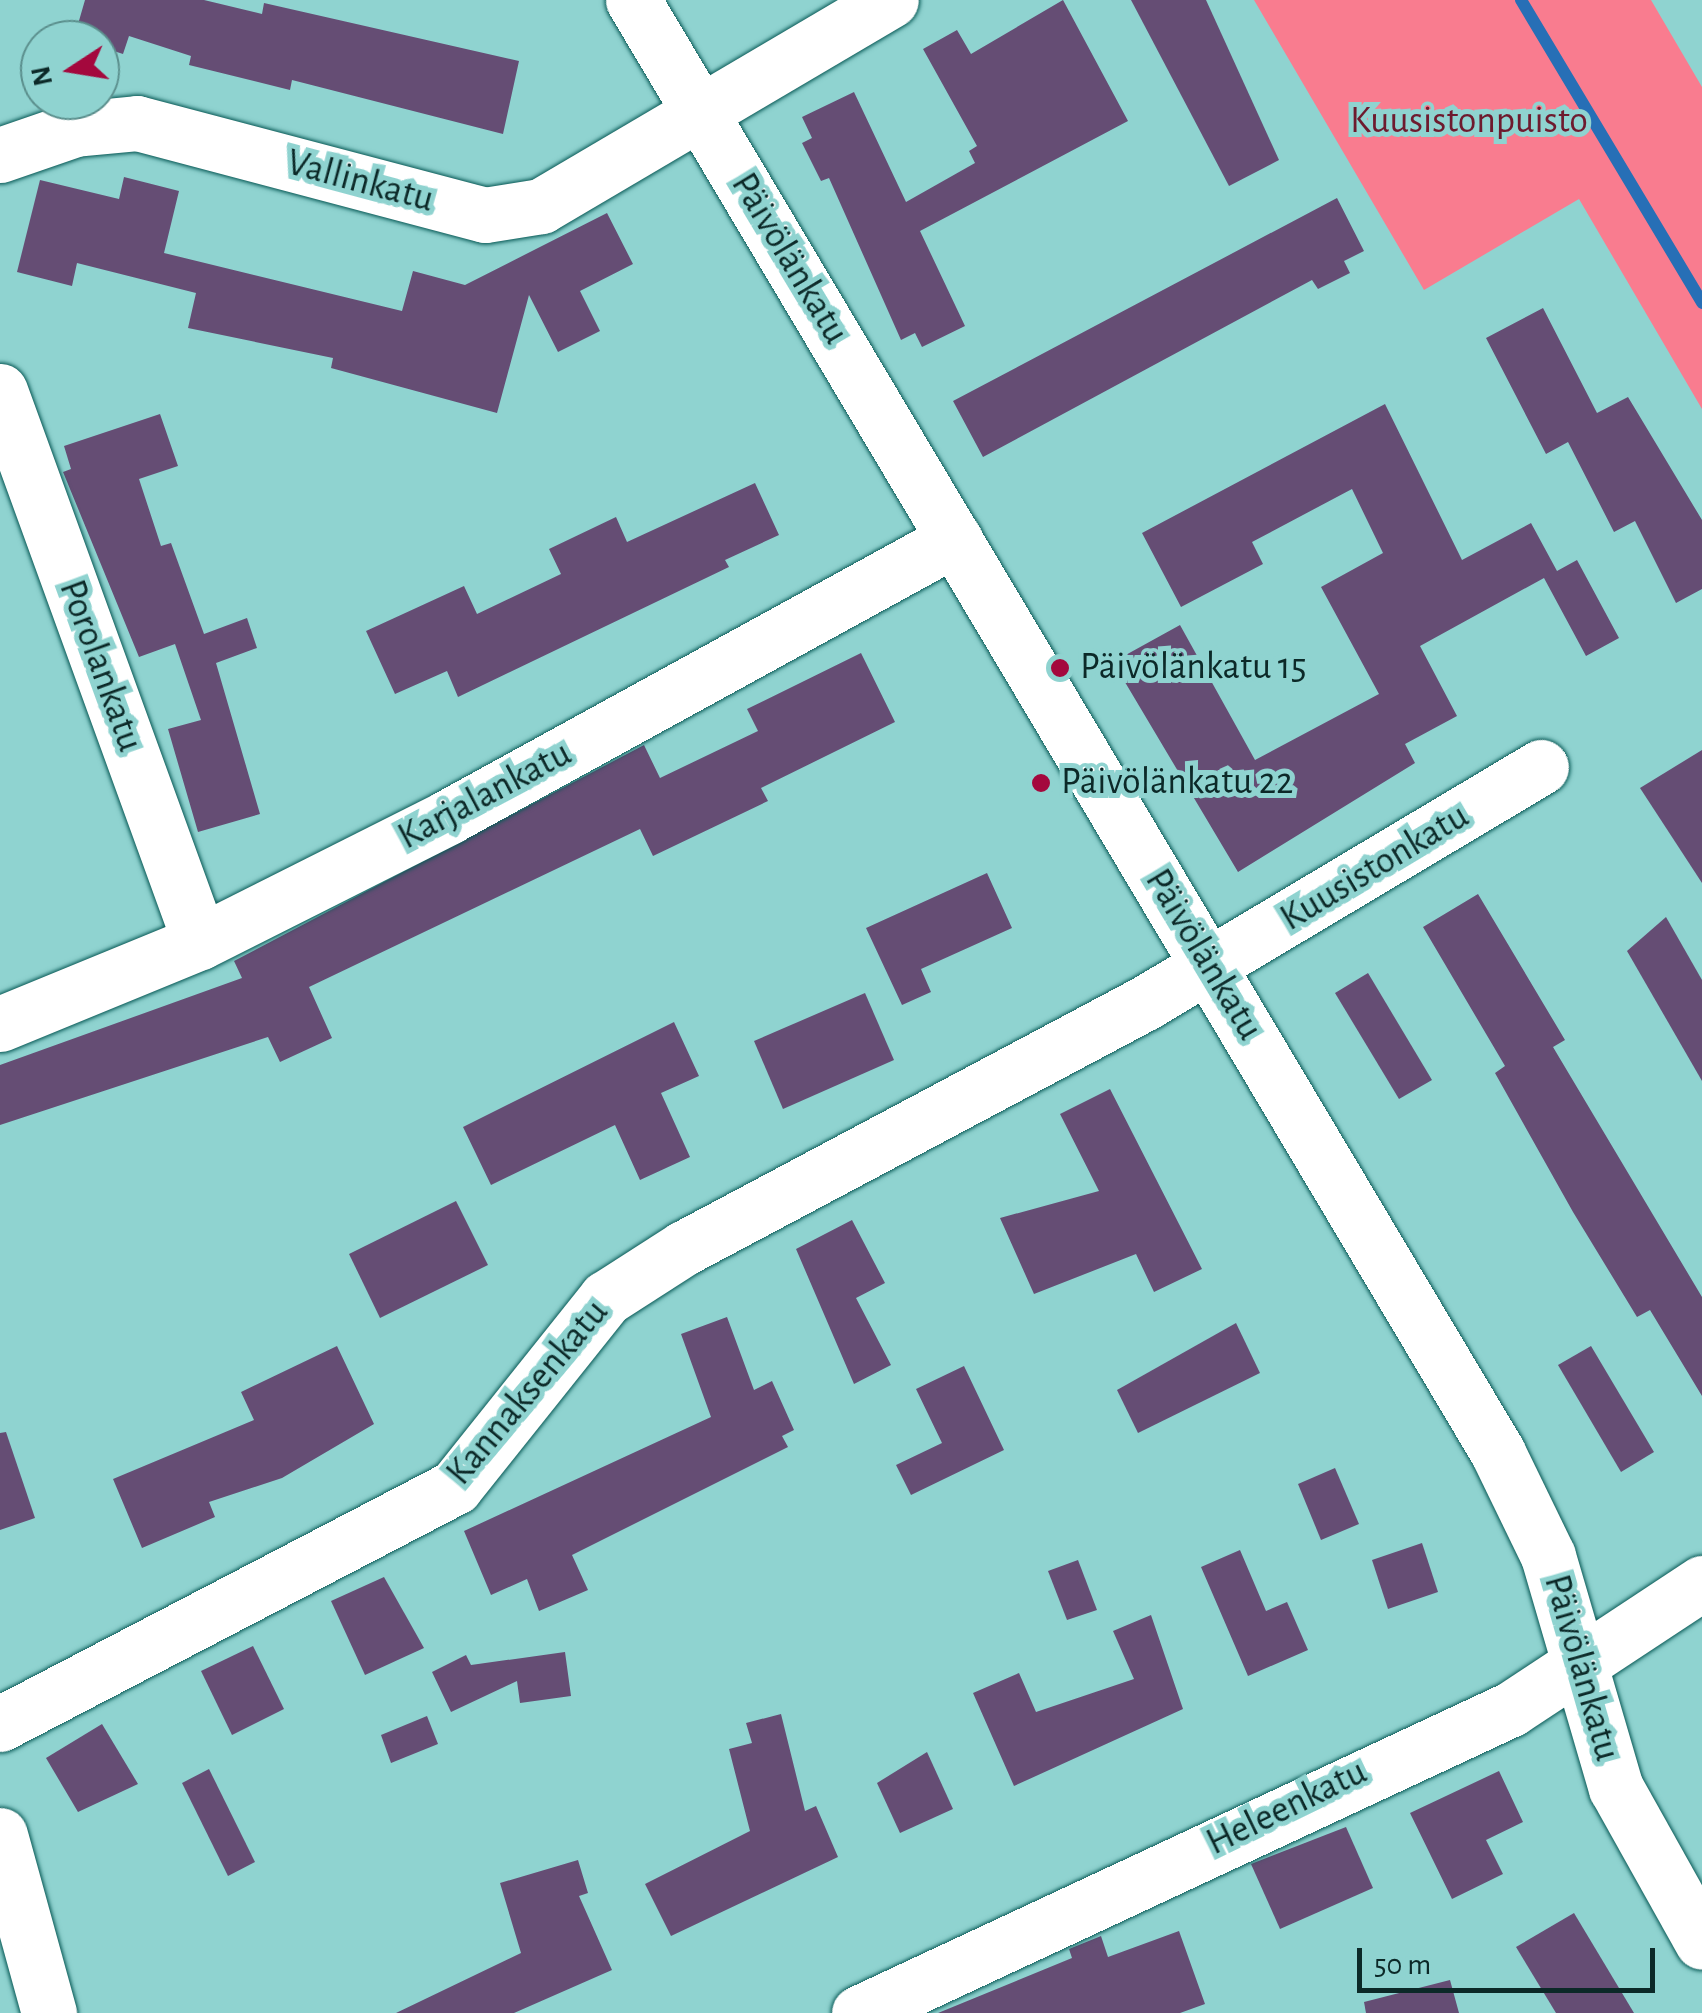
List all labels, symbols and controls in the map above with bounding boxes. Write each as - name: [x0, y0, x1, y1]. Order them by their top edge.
- north arrow: [20, 20, 120, 120]
- text: N: [27, 63, 58, 88]
- park label: Kuusistonpuisto: [1350, 99, 1588, 145]
- street label: Vallinkatu: [282, 141, 438, 223]
- street label: Päivölänkatu: [720, 165, 858, 353]
- street label: Porolankatu: [48, 574, 152, 758]
- place label: Päivölänkatu 15: [1080, 645, 1307, 691]
- marker: Päivölänkatu 15: [1049, 657, 1071, 679]
- street label: Karjalankatu: [391, 731, 579, 861]
- place label: Päivölänkatu 22: [1061, 760, 1293, 806]
- marker: Päivölänkatu 22: [1030, 772, 1052, 794]
- street label: Kuusistonkatu: [1273, 794, 1477, 942]
- street label: Päivölänkatu: [1134, 861, 1272, 1049]
- street label: Kannaksenkatu: [437, 1291, 619, 1495]
- street label: Päivölänkatu: [1533, 1570, 1629, 1766]
- street label: Heleenkatu: [1200, 1750, 1374, 1866]
- scale bar: [1362, 1928, 1660, 1990]
- text: 50 m: [1374, 1950, 1431, 1980]

